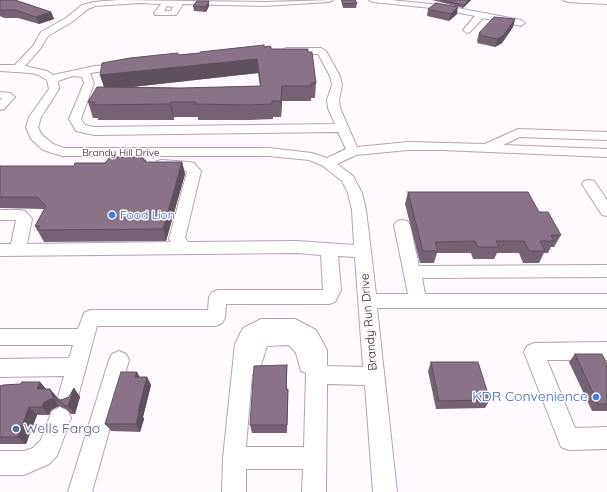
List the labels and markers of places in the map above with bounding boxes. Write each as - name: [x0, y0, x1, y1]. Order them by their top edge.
- place label: Food Lion: [120, 208, 175, 222]
- marker: Food Lion: [107, 210, 117, 220]
- place label: KDR Convenience: [472, 389, 588, 405]
- marker: KDR Convenience: [591, 392, 601, 402]
- place label: Wells Fargo: [24, 421, 100, 437]
- marker: Wells Fargo: [11, 424, 21, 434]

